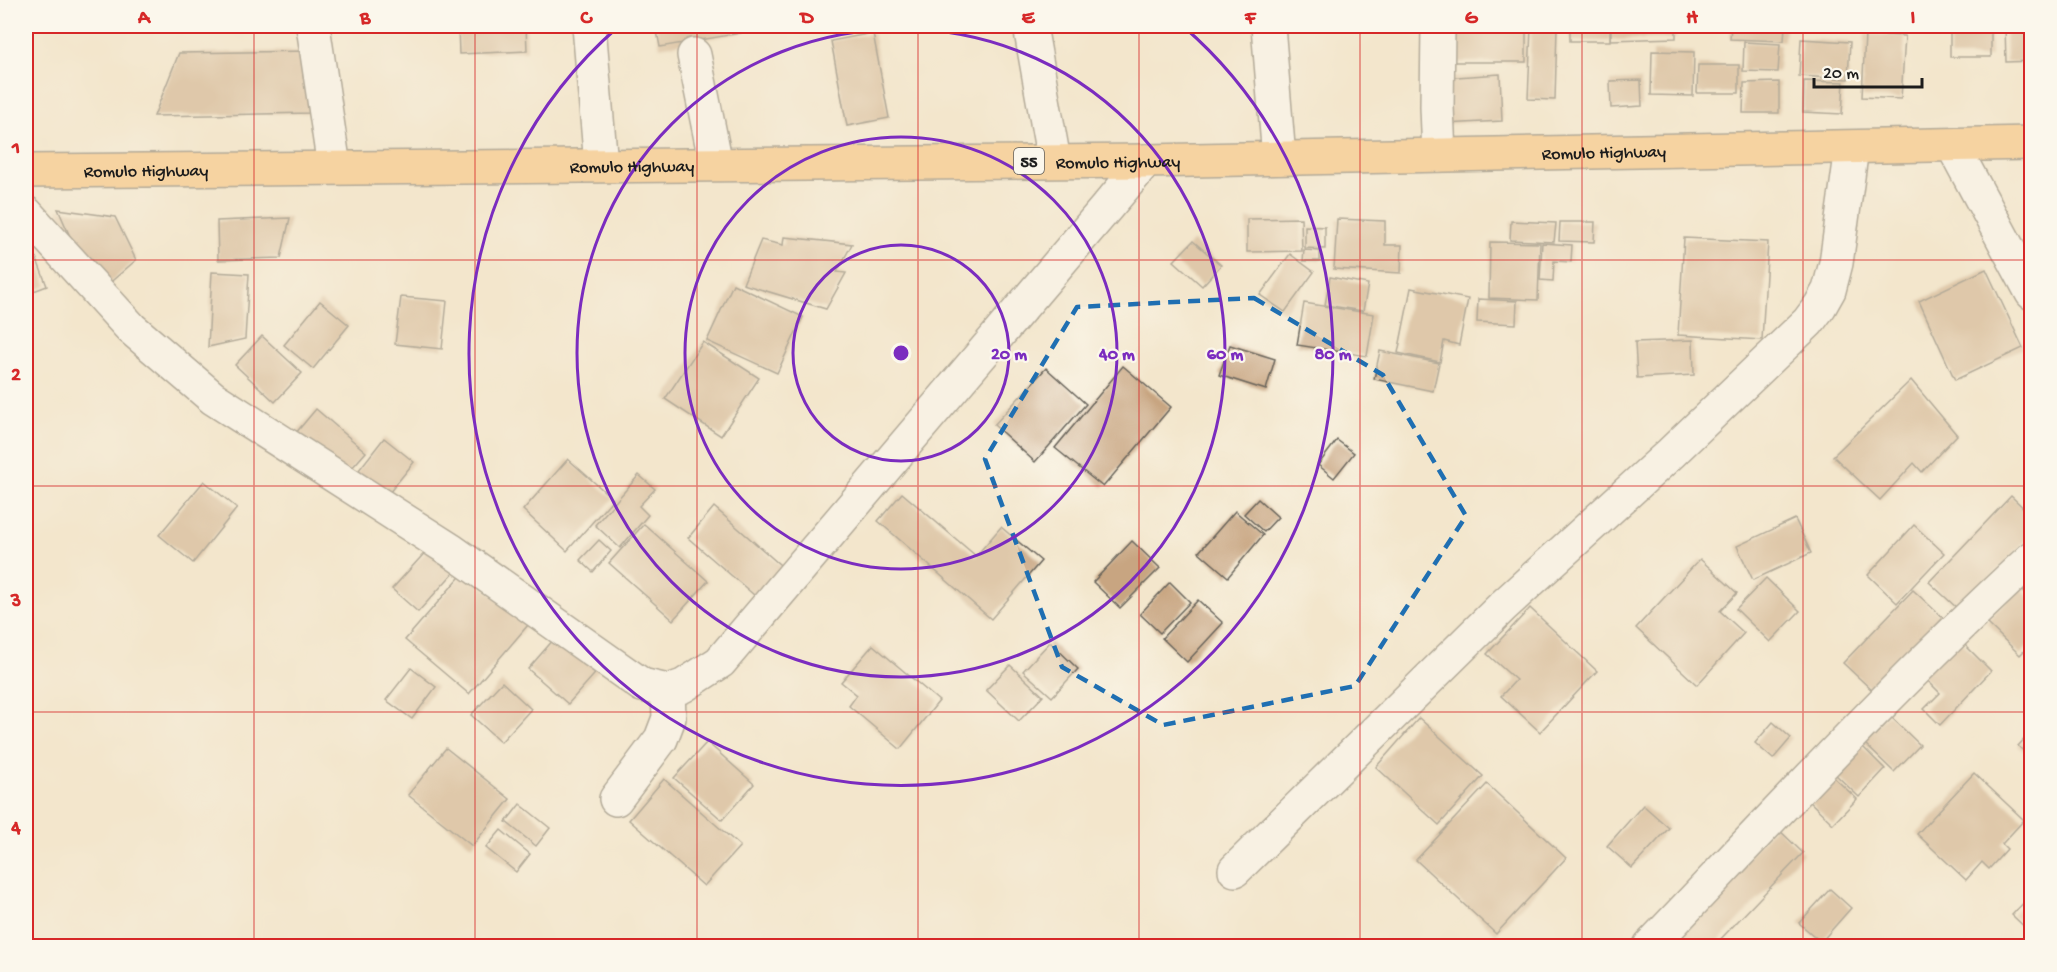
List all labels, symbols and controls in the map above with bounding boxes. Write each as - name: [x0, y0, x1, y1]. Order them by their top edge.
- text: A: [137, 8, 152, 31]
- text: B: [359, 8, 371, 31]
- text: C: [580, 8, 594, 31]
- text: D: [798, 8, 814, 31]
- text: E: [1022, 8, 1036, 31]
- text: F: [1244, 8, 1257, 31]
- text: G: [1465, 8, 1479, 31]
- text: H: [1686, 8, 1698, 31]
- text: I: [1911, 8, 1916, 31]
- scale bar: [1814, 51, 1922, 89]
- text: 20 m: [1823, 64, 1859, 85]
- text: 1: [11, 138, 20, 161]
- street label: Romulo Highway: [1541, 142, 1667, 166]
- road number: 55: [1014, 148, 1044, 174]
- street label: Romulo Highway: [1056, 152, 1181, 175]
- street label: Romulo Highway: [570, 157, 694, 179]
- street label: Romulo Highway: [84, 161, 209, 183]
- centre of rings: [891, 343, 911, 363]
- text: 20 m: [991, 345, 1027, 366]
- text: 40 m: [1098, 345, 1135, 366]
- text: 60 m: [1207, 345, 1243, 366]
- text: 80 m: [1314, 345, 1352, 366]
- text: 2: [11, 365, 21, 388]
- text: 3: [10, 591, 21, 614]
- text: 4: [10, 818, 21, 841]

